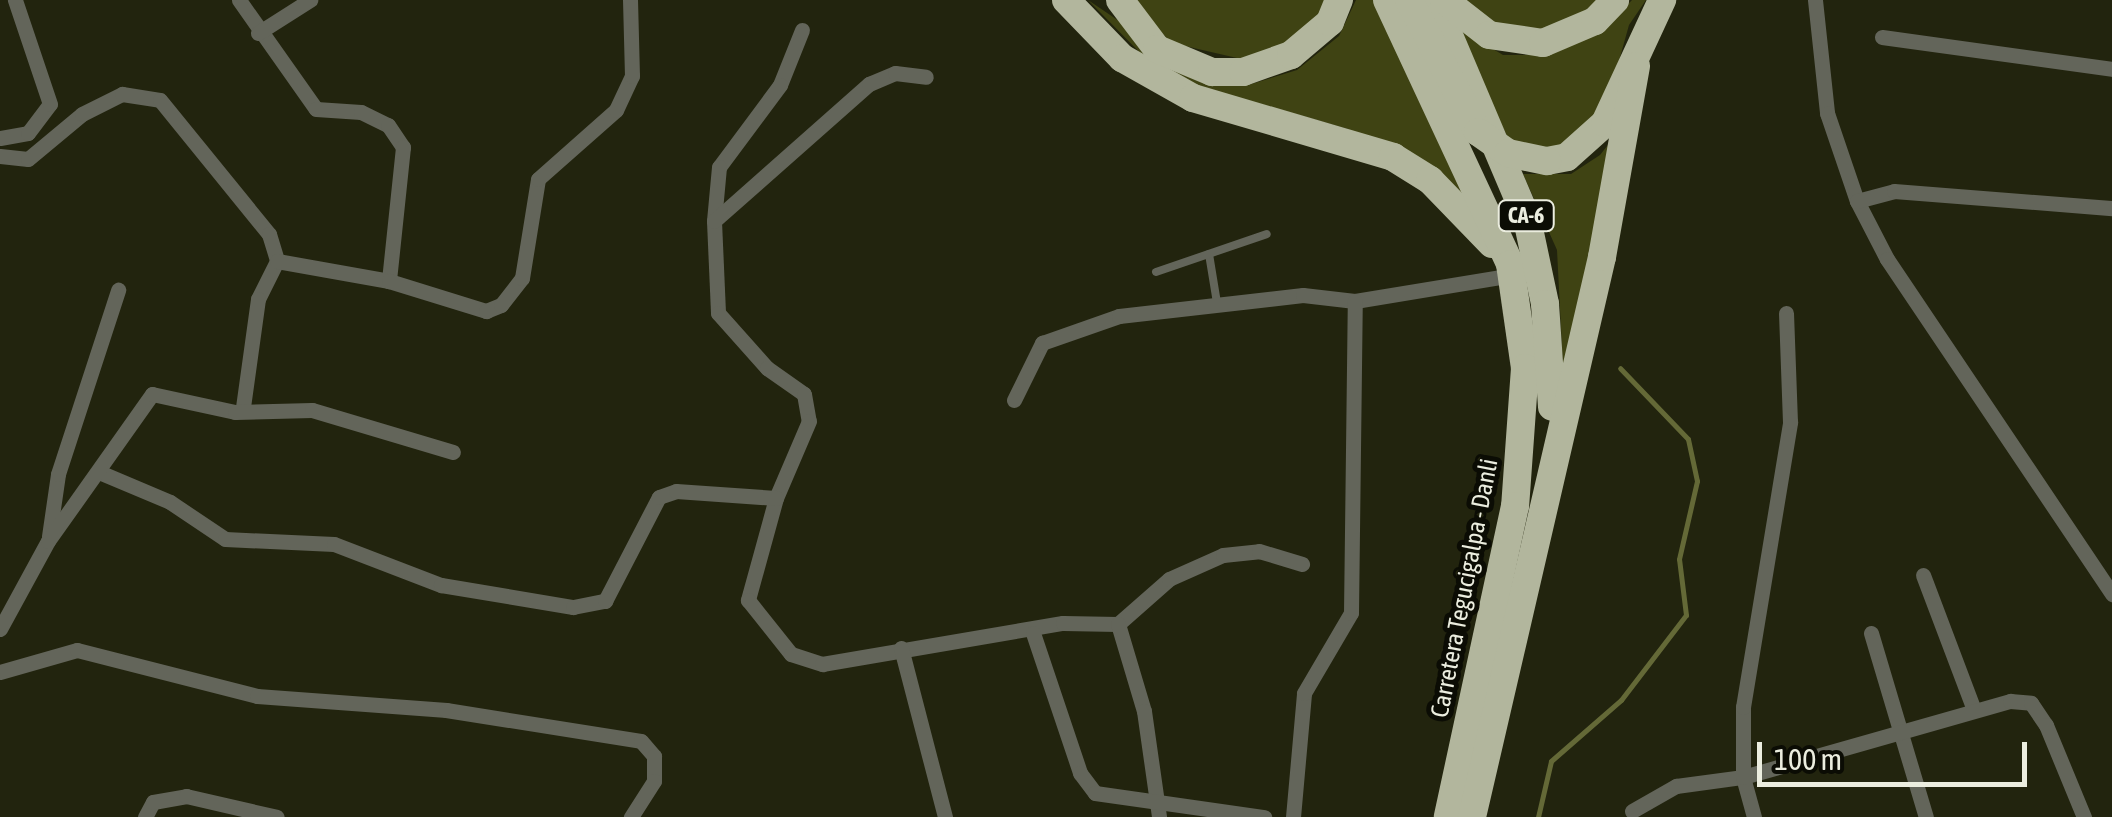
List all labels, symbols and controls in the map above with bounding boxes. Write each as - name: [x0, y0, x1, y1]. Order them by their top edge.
- road number: CA-6: [1496, 199, 1556, 233]
- street label: Carretera Tegucigalpa - Danli: [1424, 456, 1504, 720]
- scale bar: [1762, 722, 2032, 784]
- text: 100 m: [1774, 742, 1842, 776]

